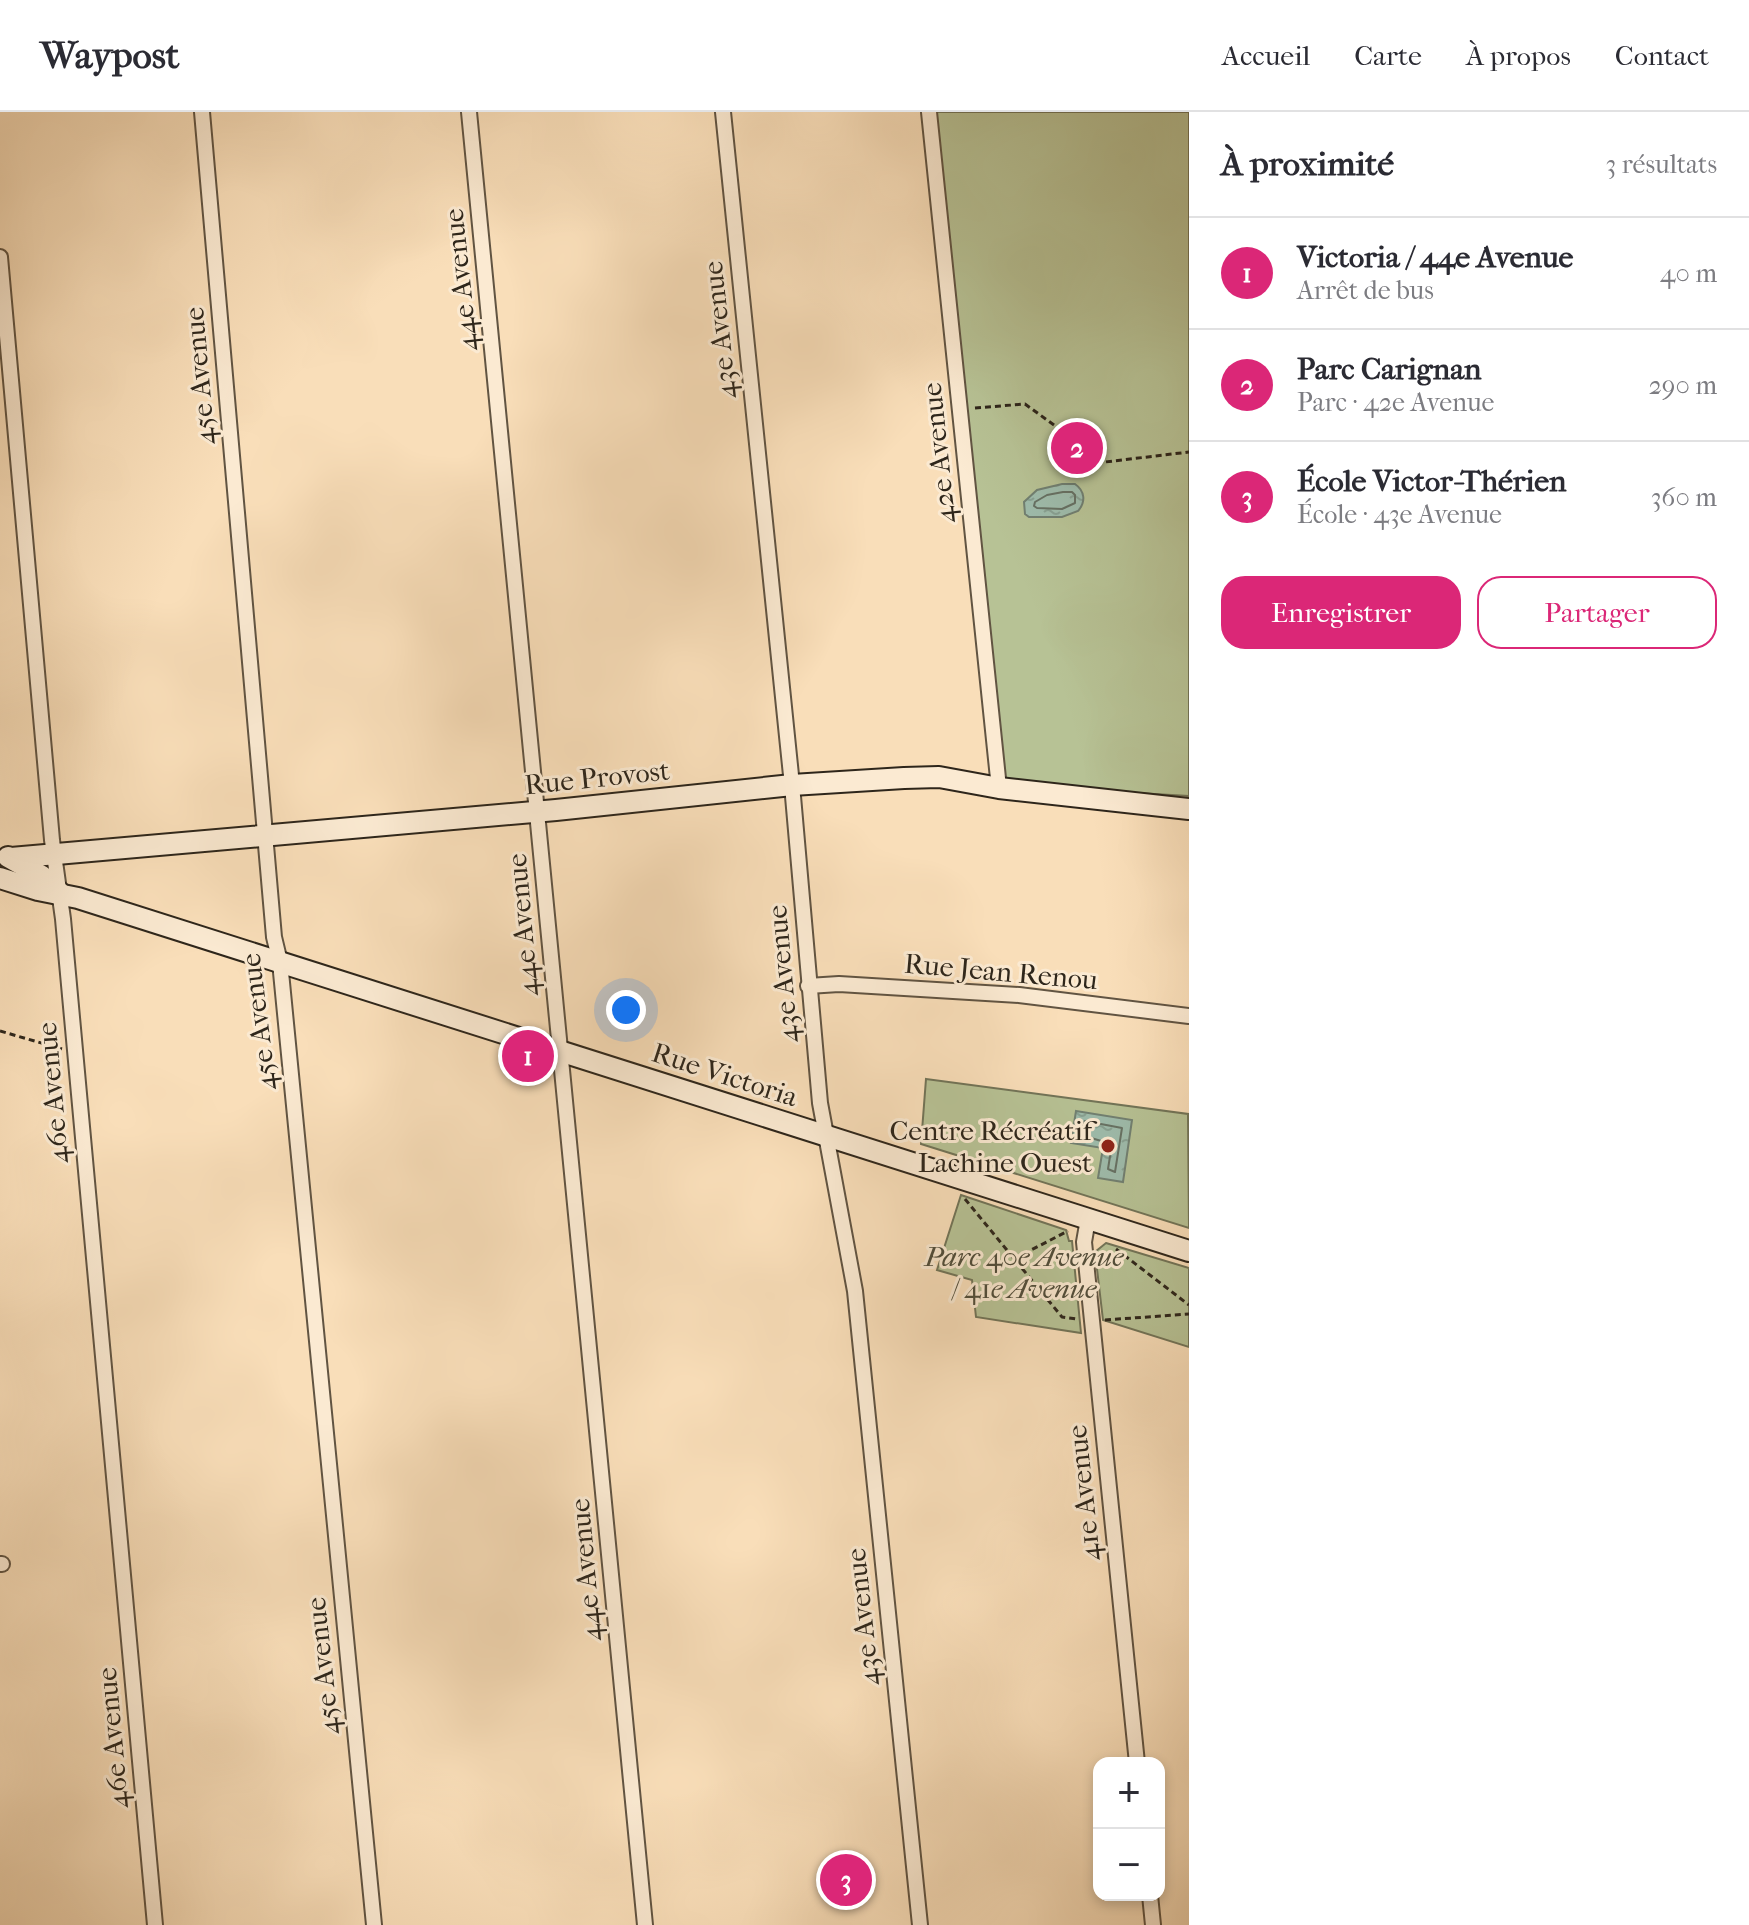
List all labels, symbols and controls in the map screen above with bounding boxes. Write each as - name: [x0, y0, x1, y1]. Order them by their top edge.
- text: Waypost: [40, 33, 179, 78]
- text: Accueil: [1222, 39, 1310, 72]
- text: Carte: [1354, 39, 1422, 72]
- text: À propos: [1466, 39, 1571, 72]
- text: Contact: [1615, 39, 1709, 72]
- text: À proximité: [1221, 144, 1394, 184]
- text: 3 résultats: [1605, 149, 1717, 180]
- street label: 44e Avenue: [437, 207, 484, 353]
- text: Victoria / 44e Avenue: [1297, 240, 1573, 275]
- text: 1: [1242, 258, 1252, 289]
- text: 40 m: [1660, 258, 1717, 289]
- street label: 43e Avenue: [696, 259, 743, 400]
- text: Arrêt de bus: [1297, 275, 1434, 306]
- street label: 45e Avenue: [177, 306, 222, 446]
- text: Parc Carignan: [1297, 352, 1481, 387]
- text: 2: [1240, 370, 1254, 401]
- text: 290 m: [1648, 370, 1717, 401]
- street label: 42e Avenue: [915, 381, 962, 525]
- text: Parc · 42e Avenue: [1297, 387, 1494, 418]
- pin: 2: [1051, 418, 1103, 478]
- text: École Victor-Thérien: [1297, 464, 1566, 499]
- text: 3: [1242, 482, 1252, 513]
- text: 360 m: [1651, 482, 1717, 513]
- text: École · 43e Avenue: [1297, 499, 1502, 530]
- button: Enregistrer: [1221, 576, 1461, 649]
- button: Partager: [1477, 576, 1717, 649]
- street label: Rue Provost: [523, 753, 671, 802]
- street label: 44e Avenue: [500, 852, 545, 998]
- street label: 43e Avenue: [760, 904, 805, 1044]
- street label: Rue Jean Renou: [903, 947, 1099, 996]
- street label: 45e Avenue: [234, 951, 283, 1093]
- your location: [606, 990, 646, 1030]
- street label: 46e Avenue: [30, 1021, 75, 1165]
- pin: 1: [502, 1026, 554, 1086]
- street label: Rue Victoria: [648, 1035, 803, 1114]
- place label: Centre Récréatif Lachine Ouest: [889, 1114, 1098, 1179]
- marker: Centre Récréatif Lachine Ouest: [1099, 1137, 1117, 1155]
- park label: Parc 40e Avenue / 41e Avenue: [923, 1240, 1124, 1305]
- street label: 41e Avenue: [1060, 1423, 1107, 1563]
- street label: 44e Avenue: [563, 1497, 608, 1643]
- street label: 43e Avenue: [839, 1546, 886, 1687]
- street label: 45e Avenue: [299, 1595, 346, 1736]
- street label: 46e Avenue: [90, 1666, 135, 1810]
- map controls: [1093, 1757, 1165, 1901]
- button: +: [1093, 1757, 1165, 1829]
- button: −: [1093, 1829, 1165, 1901]
- pin: 3: [820, 1850, 872, 1910]

